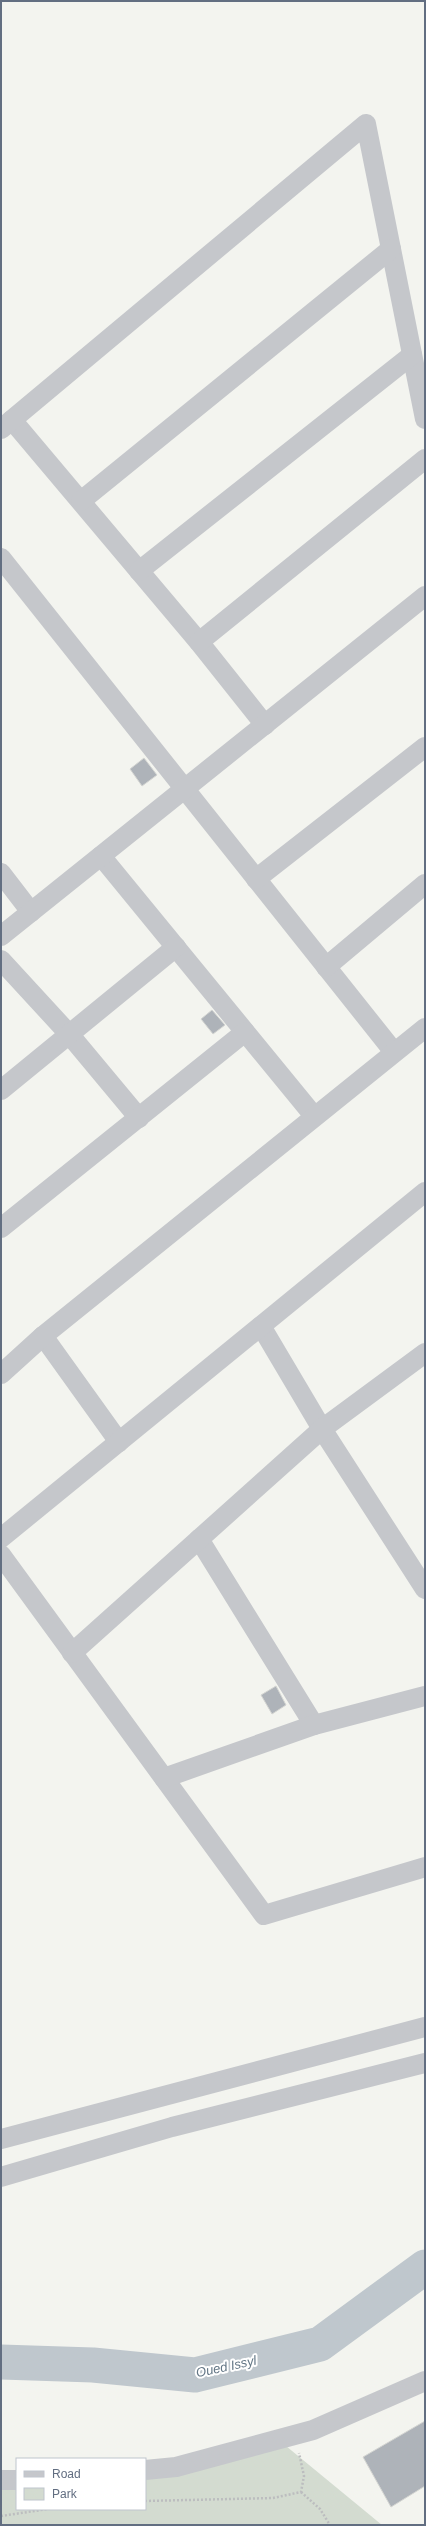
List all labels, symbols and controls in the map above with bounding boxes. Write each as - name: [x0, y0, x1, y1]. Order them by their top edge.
- water label: Oued Issyl: [195, 2353, 259, 2380]
- legend: [16, 2458, 146, 2510]
- text: Road: [52, 2467, 81, 2481]
- text: Park: [52, 2487, 78, 2501]

